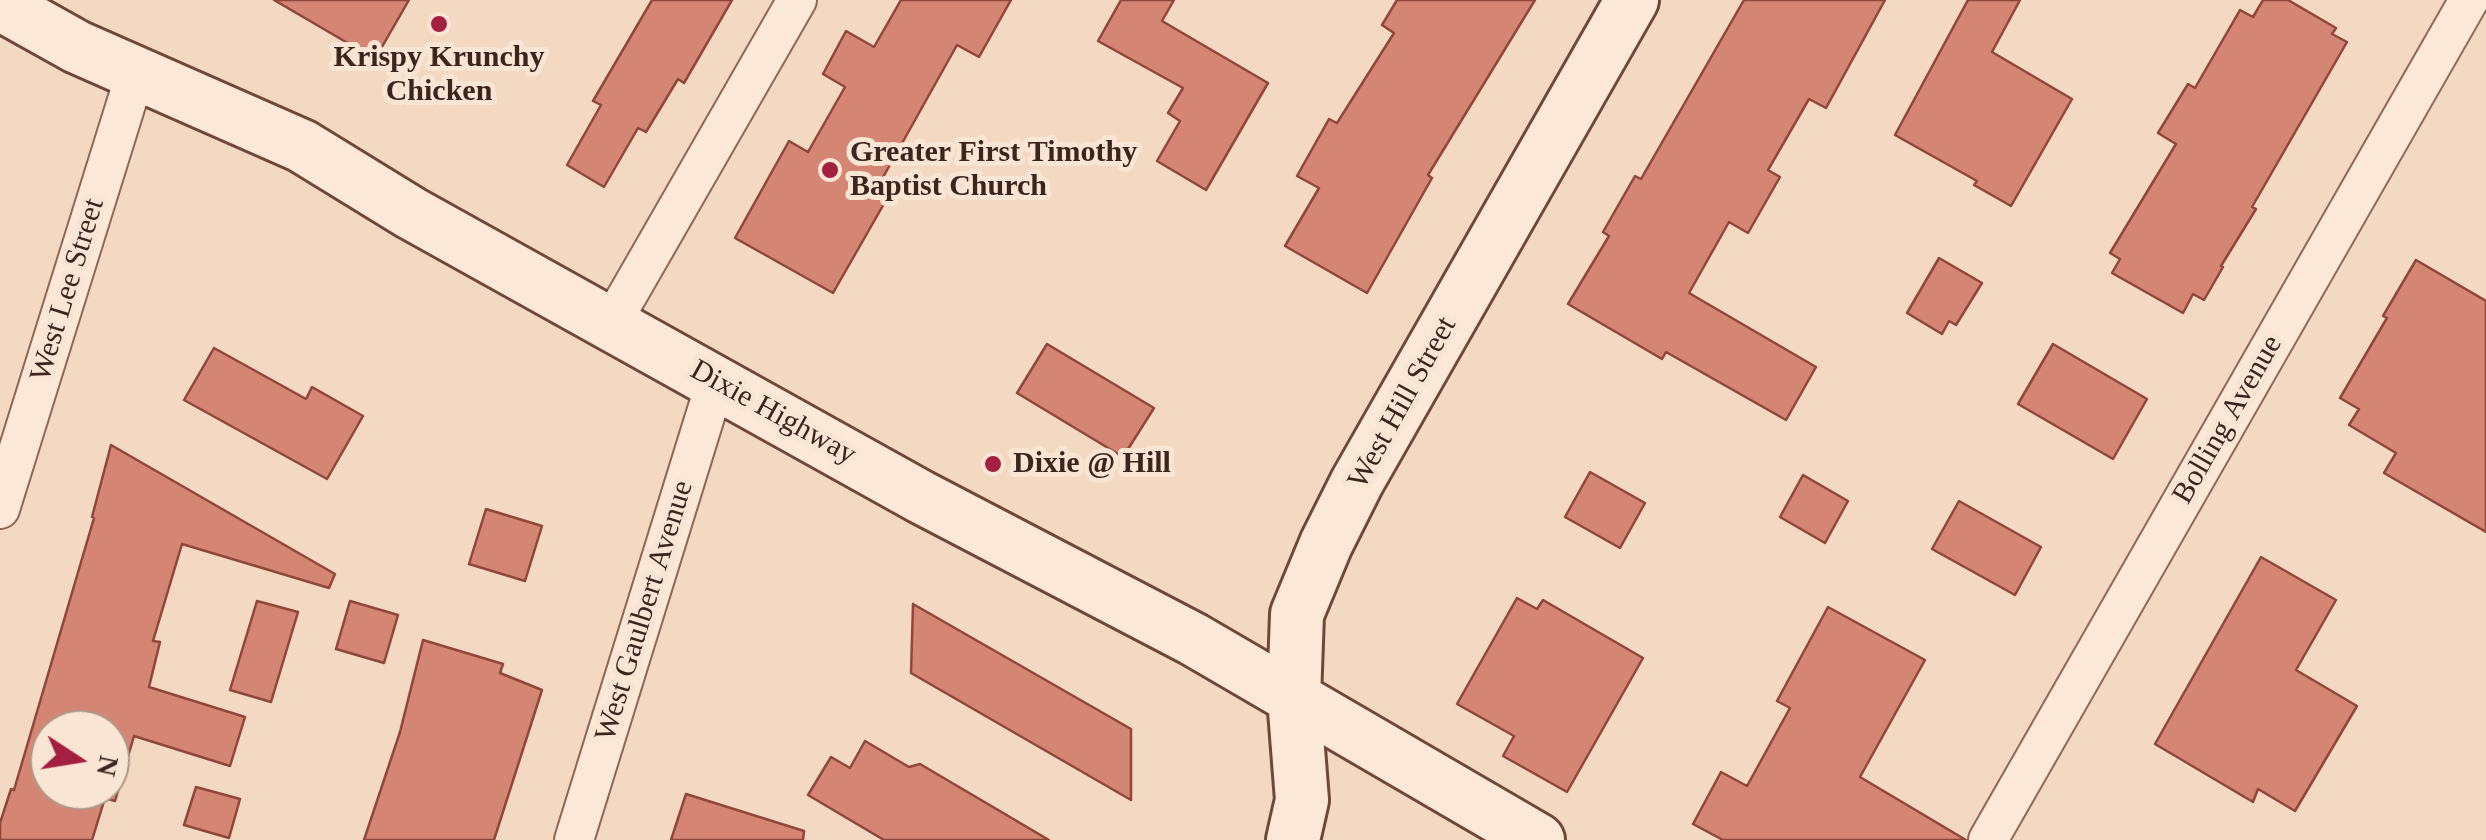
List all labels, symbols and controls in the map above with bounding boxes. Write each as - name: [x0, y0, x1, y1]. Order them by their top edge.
- marker: Krispy Krunchy Chicken: [428, 13, 450, 35]
- place label: Krispy Krunchy Chicken: [334, 40, 544, 110]
- place label: Greater First Timothy Baptist Church: [850, 135, 1137, 206]
- marker: Greater First Timothy Baptist Church: [819, 159, 841, 181]
- street label: West Lee Street: [23, 194, 113, 386]
- street label: West Hill Street: [1341, 311, 1465, 495]
- street label: Bolling Avenue: [2165, 329, 2291, 511]
- street label: Dixie Highway: [684, 353, 862, 473]
- place label: Dixie @ Hill: [1013, 446, 1171, 482]
- marker: Dixie @ Hill: [982, 453, 1004, 475]
- street label: West Gaulbert Avenue: [588, 477, 702, 745]
- north arrow: [30, 710, 130, 810]
- text: N: [91, 753, 125, 779]

